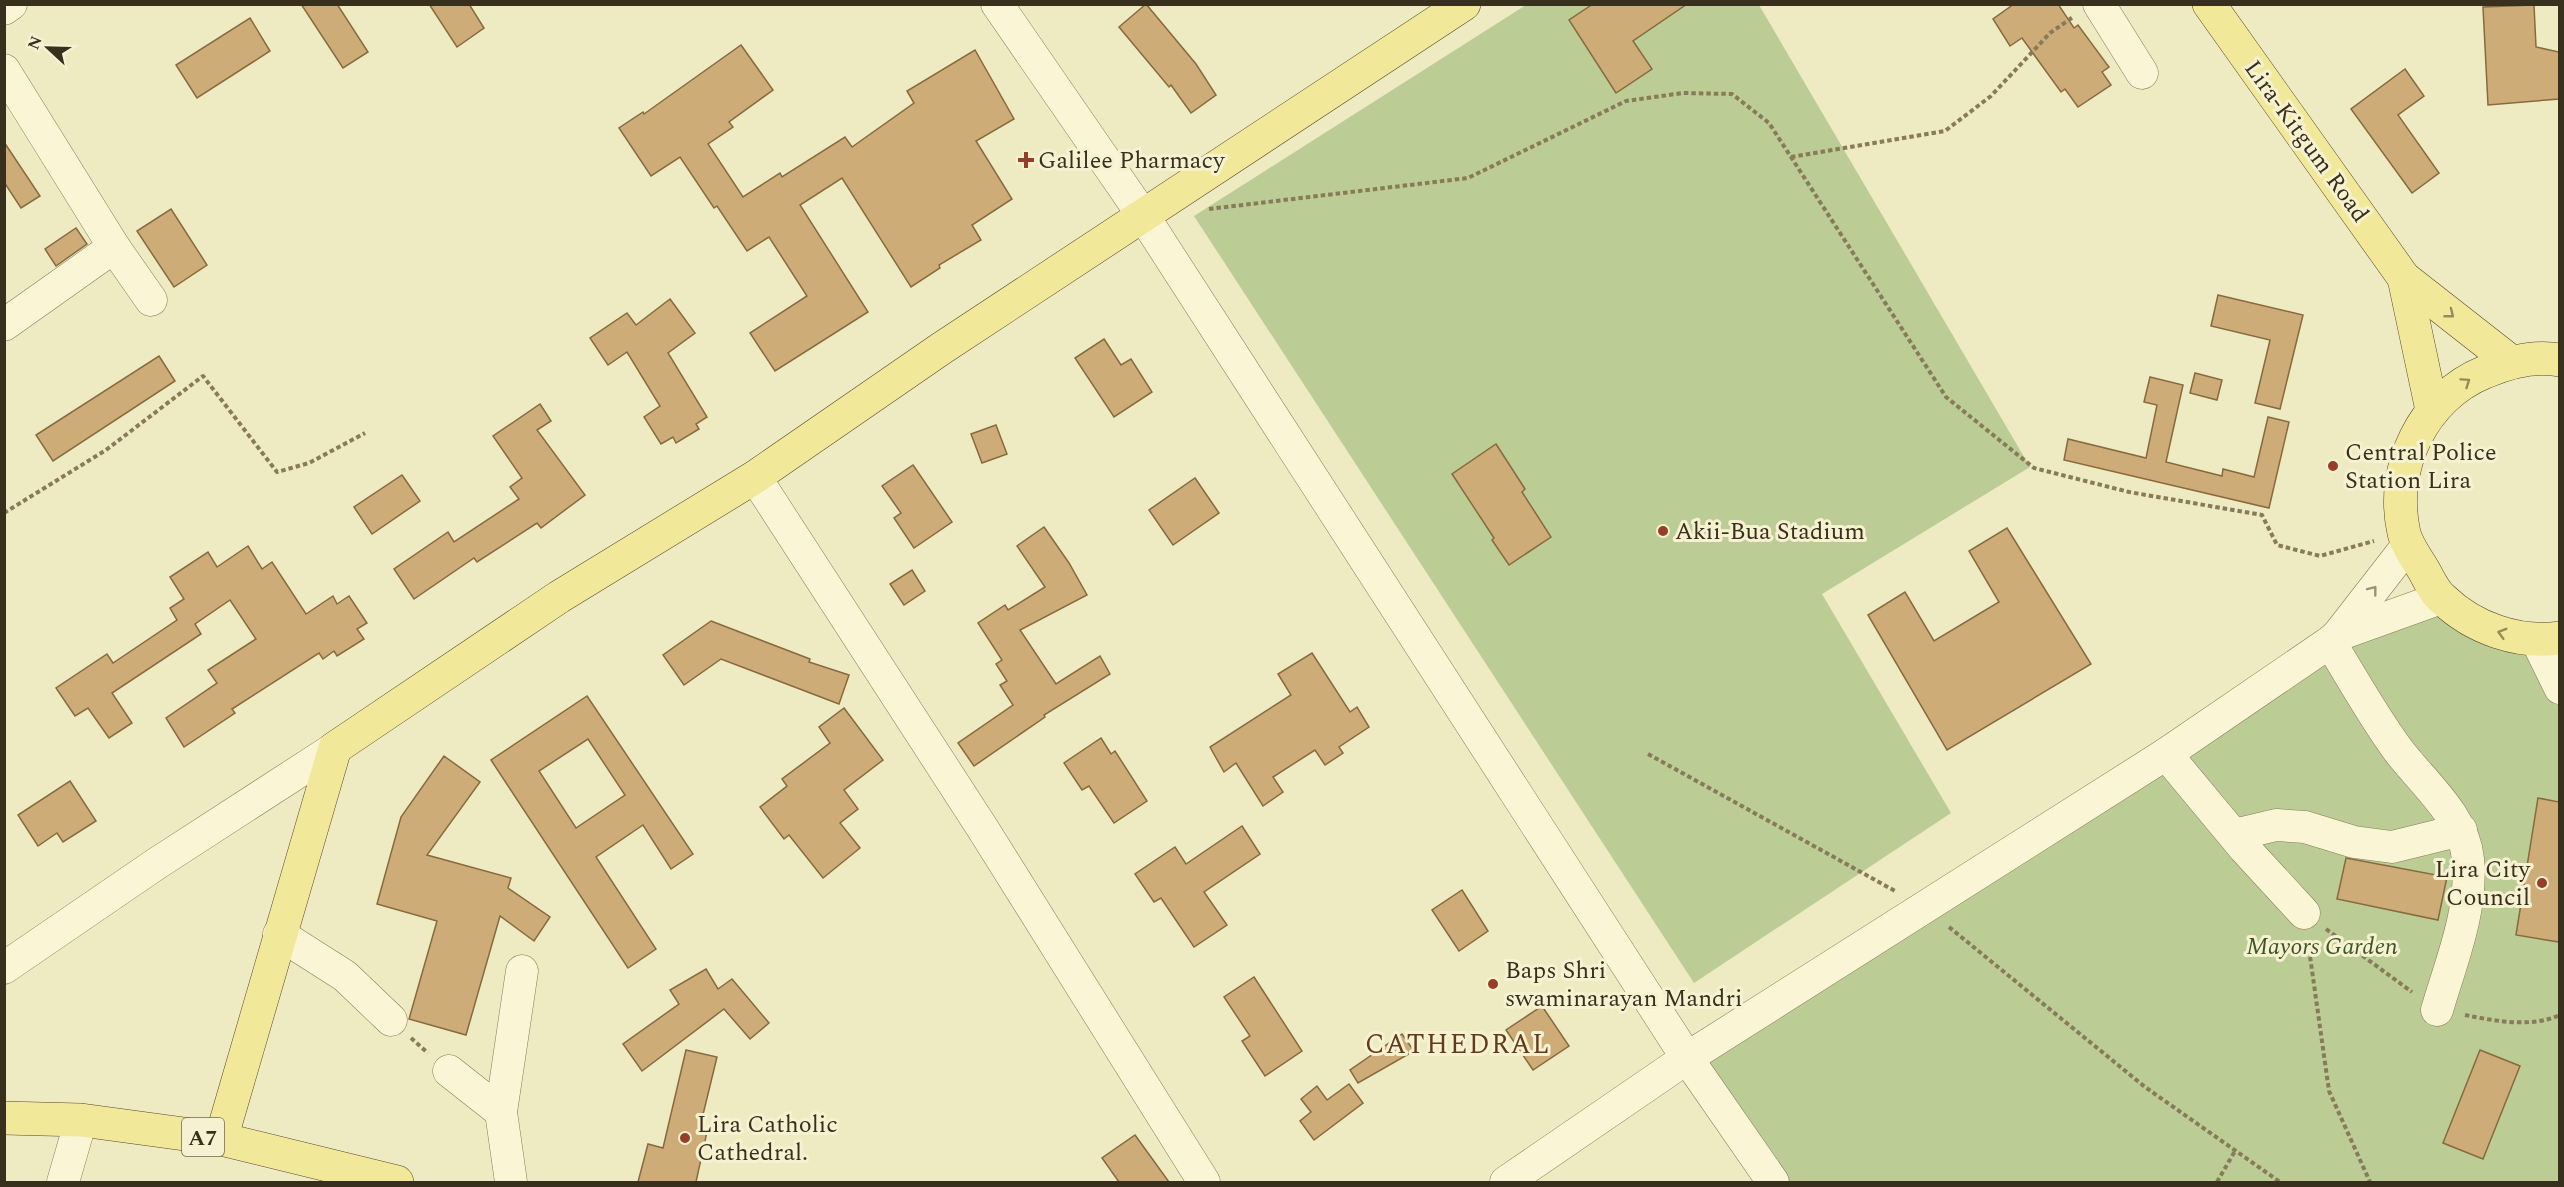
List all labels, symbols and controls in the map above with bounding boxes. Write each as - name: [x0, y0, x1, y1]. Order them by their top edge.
- north arrow: [18, 18, 78, 78]
- text: N: [21, 32, 49, 53]
- street label: Lira-Kitgum Road: [2235, 53, 2377, 230]
- place label: Galilee Pharmacy: [1038, 143, 1226, 179]
- marker: Galilee Pharmacy: [1019, 153, 1033, 167]
- one-way arrow: [2444, 307, 2455, 318]
- one-way arrow: [2459, 378, 2470, 389]
- place label: Central Police Station Lira: [2345, 435, 2497, 499]
- marker: Central Police Station Lira: [2326, 459, 2340, 473]
- place label: Akii-Bua Stadium: [1675, 514, 1865, 550]
- marker: Akii-Bua Stadium: [1656, 524, 1670, 538]
- one-way arrow: [2366, 586, 2377, 597]
- one-way arrow: [2497, 627, 2507, 640]
- place label: Lira City Council: [2435, 852, 2531, 916]
- marker: Lira City Council: [2535, 876, 2549, 890]
- park label: Mayors Garden: [2246, 929, 2398, 965]
- place label: Baps Shri swaminarayan Mandri: [1505, 953, 1743, 1017]
- marker: Baps Shri swaminarayan Mandri: [1486, 977, 1500, 991]
- district label: CATHEDRAL: [1365, 1024, 1551, 1066]
- place label: Lira Catholic Cathedral.: [697, 1107, 838, 1171]
- road number: A7: [182, 1118, 224, 1156]
- marker: Lira Catholic Cathedral.: [678, 1131, 692, 1145]

